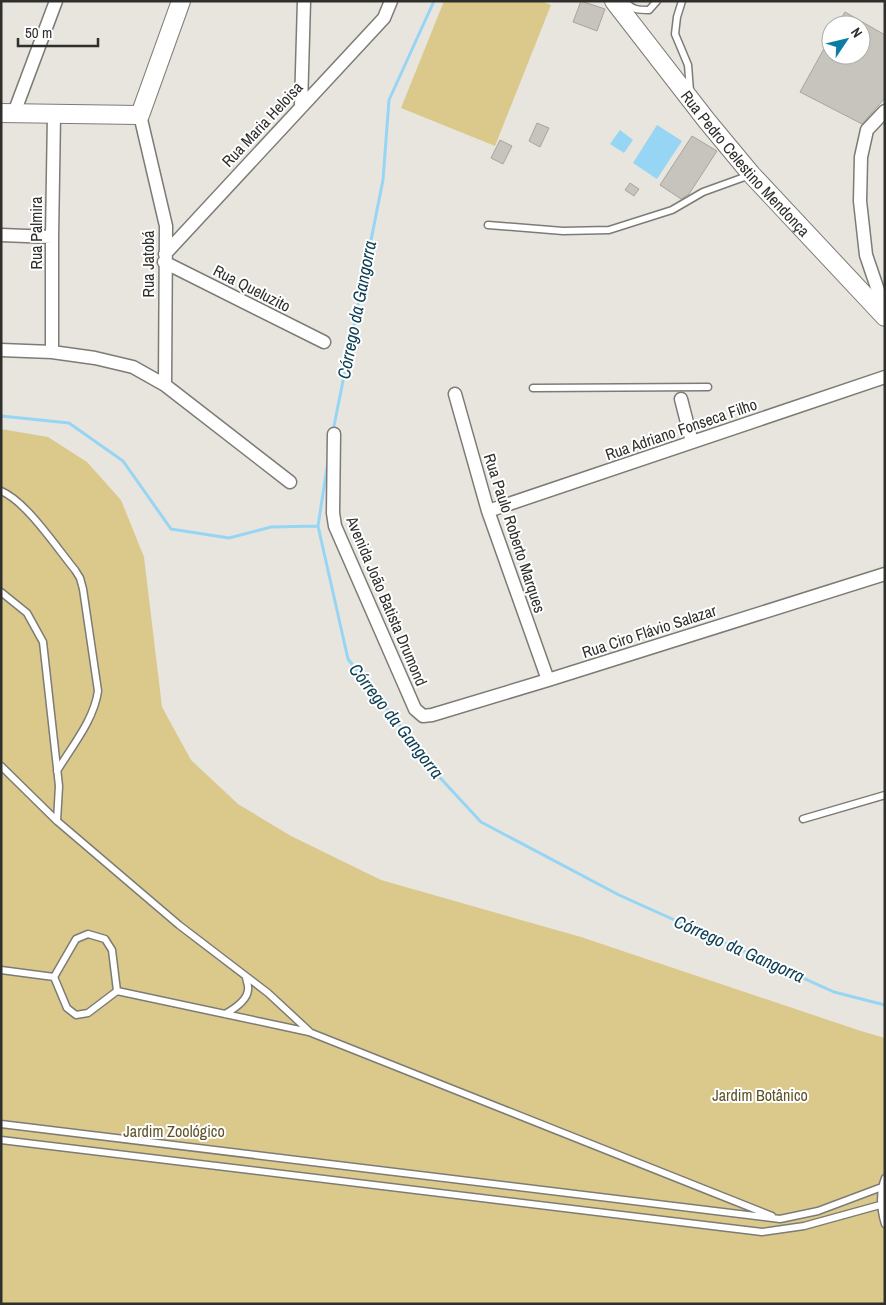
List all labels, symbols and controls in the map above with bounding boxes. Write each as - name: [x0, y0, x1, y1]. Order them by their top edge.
- scale bar: [18, 15, 98, 47]
- north arrow: [821, 15, 871, 65]
- text: 50 m: [25, 22, 52, 43]
- text: N: [847, 24, 866, 41]
- street label: Rua Maria Heloisa: [217, 76, 308, 172]
- street label: Rua Pedro Celestino Mendonça: [676, 86, 815, 242]
- street label: Rua Palmira: [25, 196, 47, 269]
- street label: Rua Jatobá: [137, 230, 159, 298]
- water label: Córrego da Gangorra: [331, 239, 382, 381]
- street label: Rua Queluzito: [210, 259, 294, 317]
- street label: Rua Adriano Fonseca Filho: [602, 393, 760, 465]
- street label: Rua Paulo Roberto Marques: [479, 451, 551, 615]
- street label: Avenida João Batista Drumond: [341, 512, 433, 689]
- street label: Rua Ciro Flávio Salazar: [579, 599, 720, 663]
- water label: Córrego da Gangorra: [343, 658, 449, 784]
- water label: Córrego da Gangorra: [670, 909, 808, 988]
- park label: Jardim Botânico: [712, 1084, 808, 1106]
- park label: Jardim Zoológico: [123, 1120, 225, 1142]

